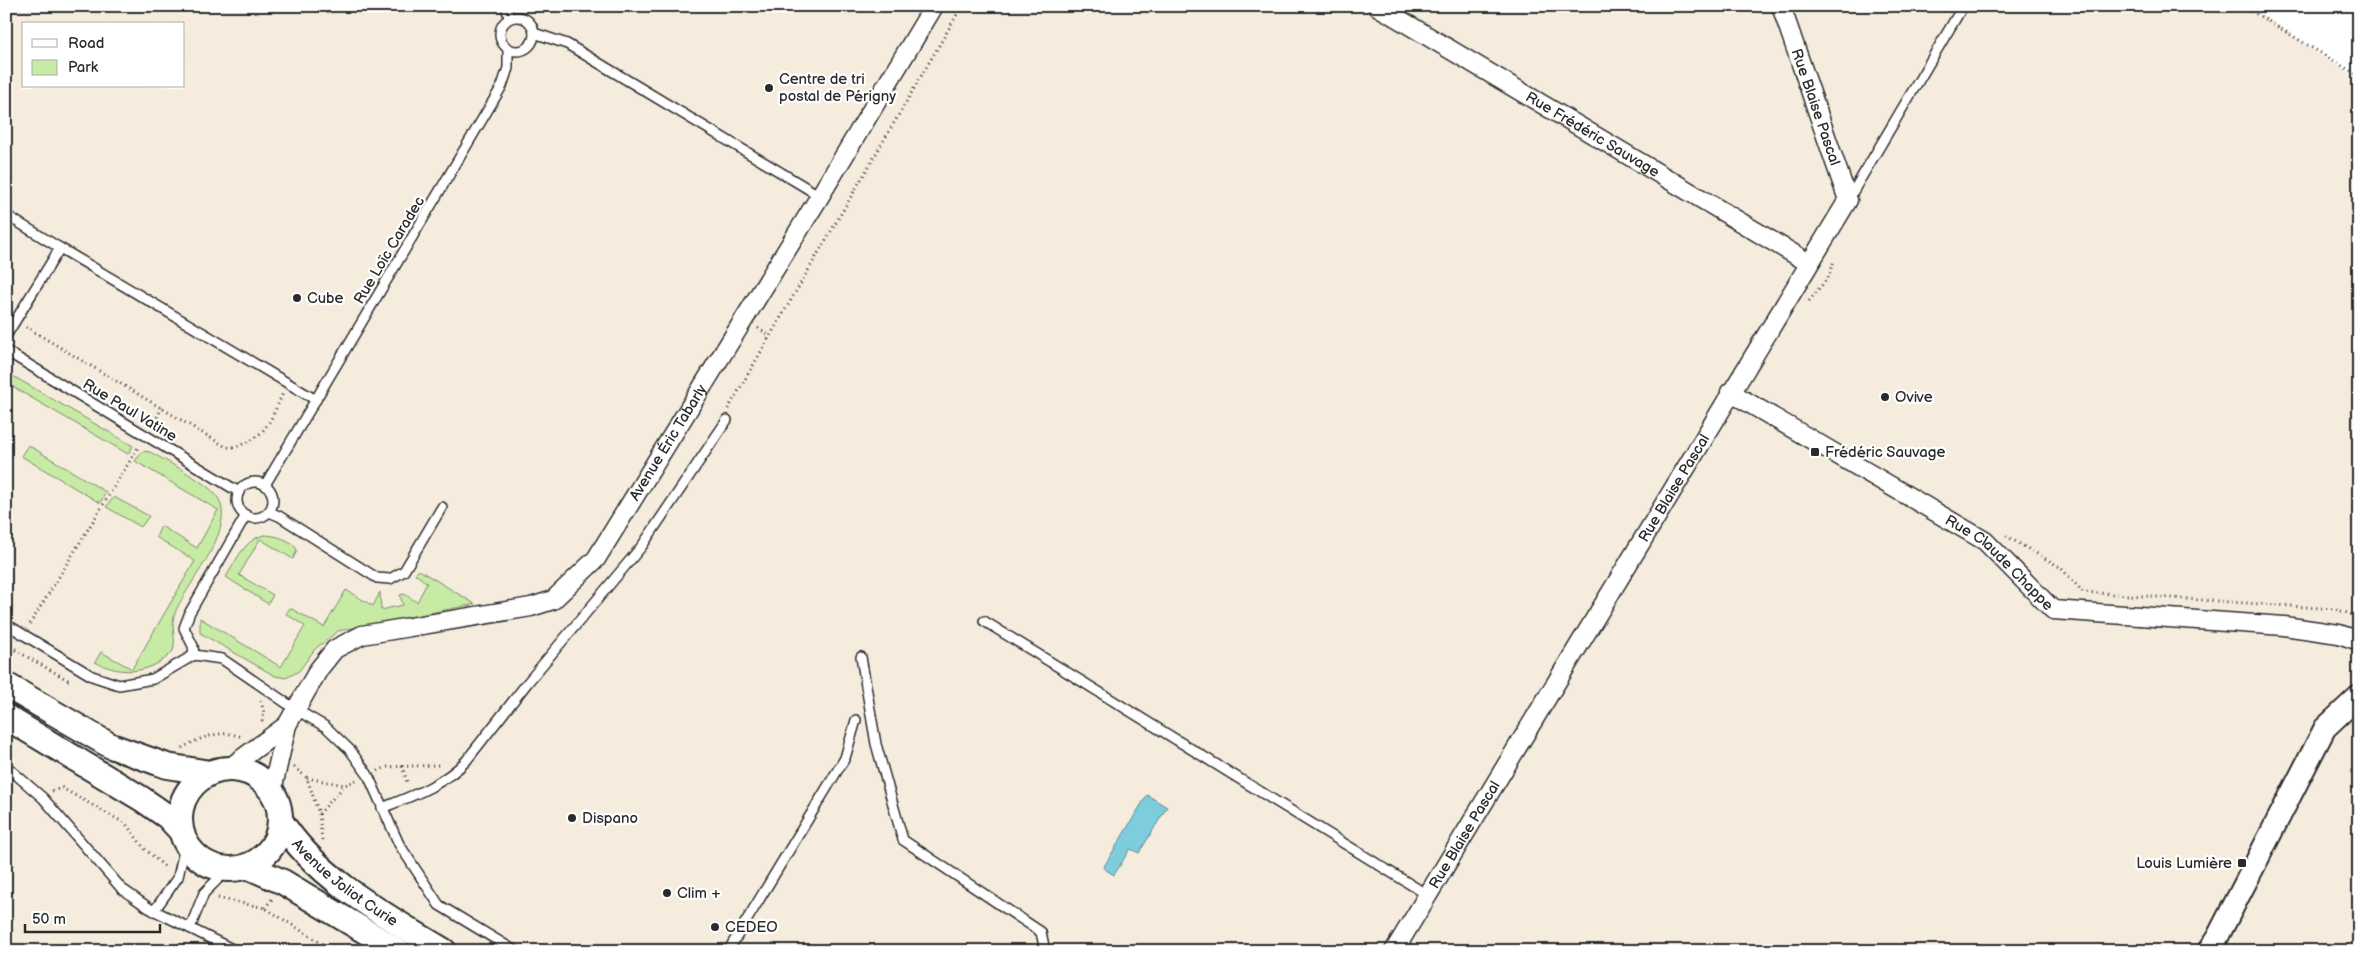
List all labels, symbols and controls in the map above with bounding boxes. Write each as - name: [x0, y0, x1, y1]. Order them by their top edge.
- legend: [22, 22, 185, 88]
- text: Road: [68, 34, 104, 53]
- street label: Rue Blaise Pascal: [1787, 46, 1844, 168]
- text: Park: [68, 58, 99, 77]
- place label: Centre de tri postal de Périgny: [779, 70, 896, 106]
- marker: Centre de tri postal de Périgny: [763, 82, 775, 94]
- street label: Rue Frédéric Sauvage: [1522, 88, 1663, 182]
- street label: Rue Loïc Caradec: [350, 193, 429, 308]
- place label: Cube: [307, 289, 343, 308]
- marker: Cube: [291, 292, 303, 304]
- street label: Rue Paul Vatine: [79, 375, 180, 446]
- street label: Avenue Éric Tabarly: [625, 381, 711, 504]
- place label: Ovive: [1895, 388, 1933, 407]
- marker: Ovive: [1879, 391, 1891, 403]
- street label: Rue Blaise Pascal: [1634, 431, 1714, 546]
- place label: Frédéric Sauvage: [1825, 443, 1945, 462]
- marker: Frédéric Sauvage: [1809, 446, 1821, 458]
- street label: Rue Claude Chappe: [1942, 511, 2057, 615]
- street label: Rue Blaise Pascal: [1425, 778, 1505, 892]
- place label: Dispano: [582, 809, 638, 828]
- marker: Dispano: [566, 812, 578, 824]
- street label: Avenue Joliot Curie: [287, 835, 401, 931]
- place label: Louis Lumière: [2136, 854, 2232, 873]
- marker: Louis Lumière: [2236, 857, 2248, 869]
- place label: Clim +: [677, 884, 721, 903]
- marker: Clim +: [661, 887, 673, 899]
- scale bar: [25, 902, 160, 934]
- text: 50 m: [32, 910, 66, 929]
- place label: CEDEO: [725, 918, 778, 937]
- marker: CEDEO: [709, 921, 721, 933]

